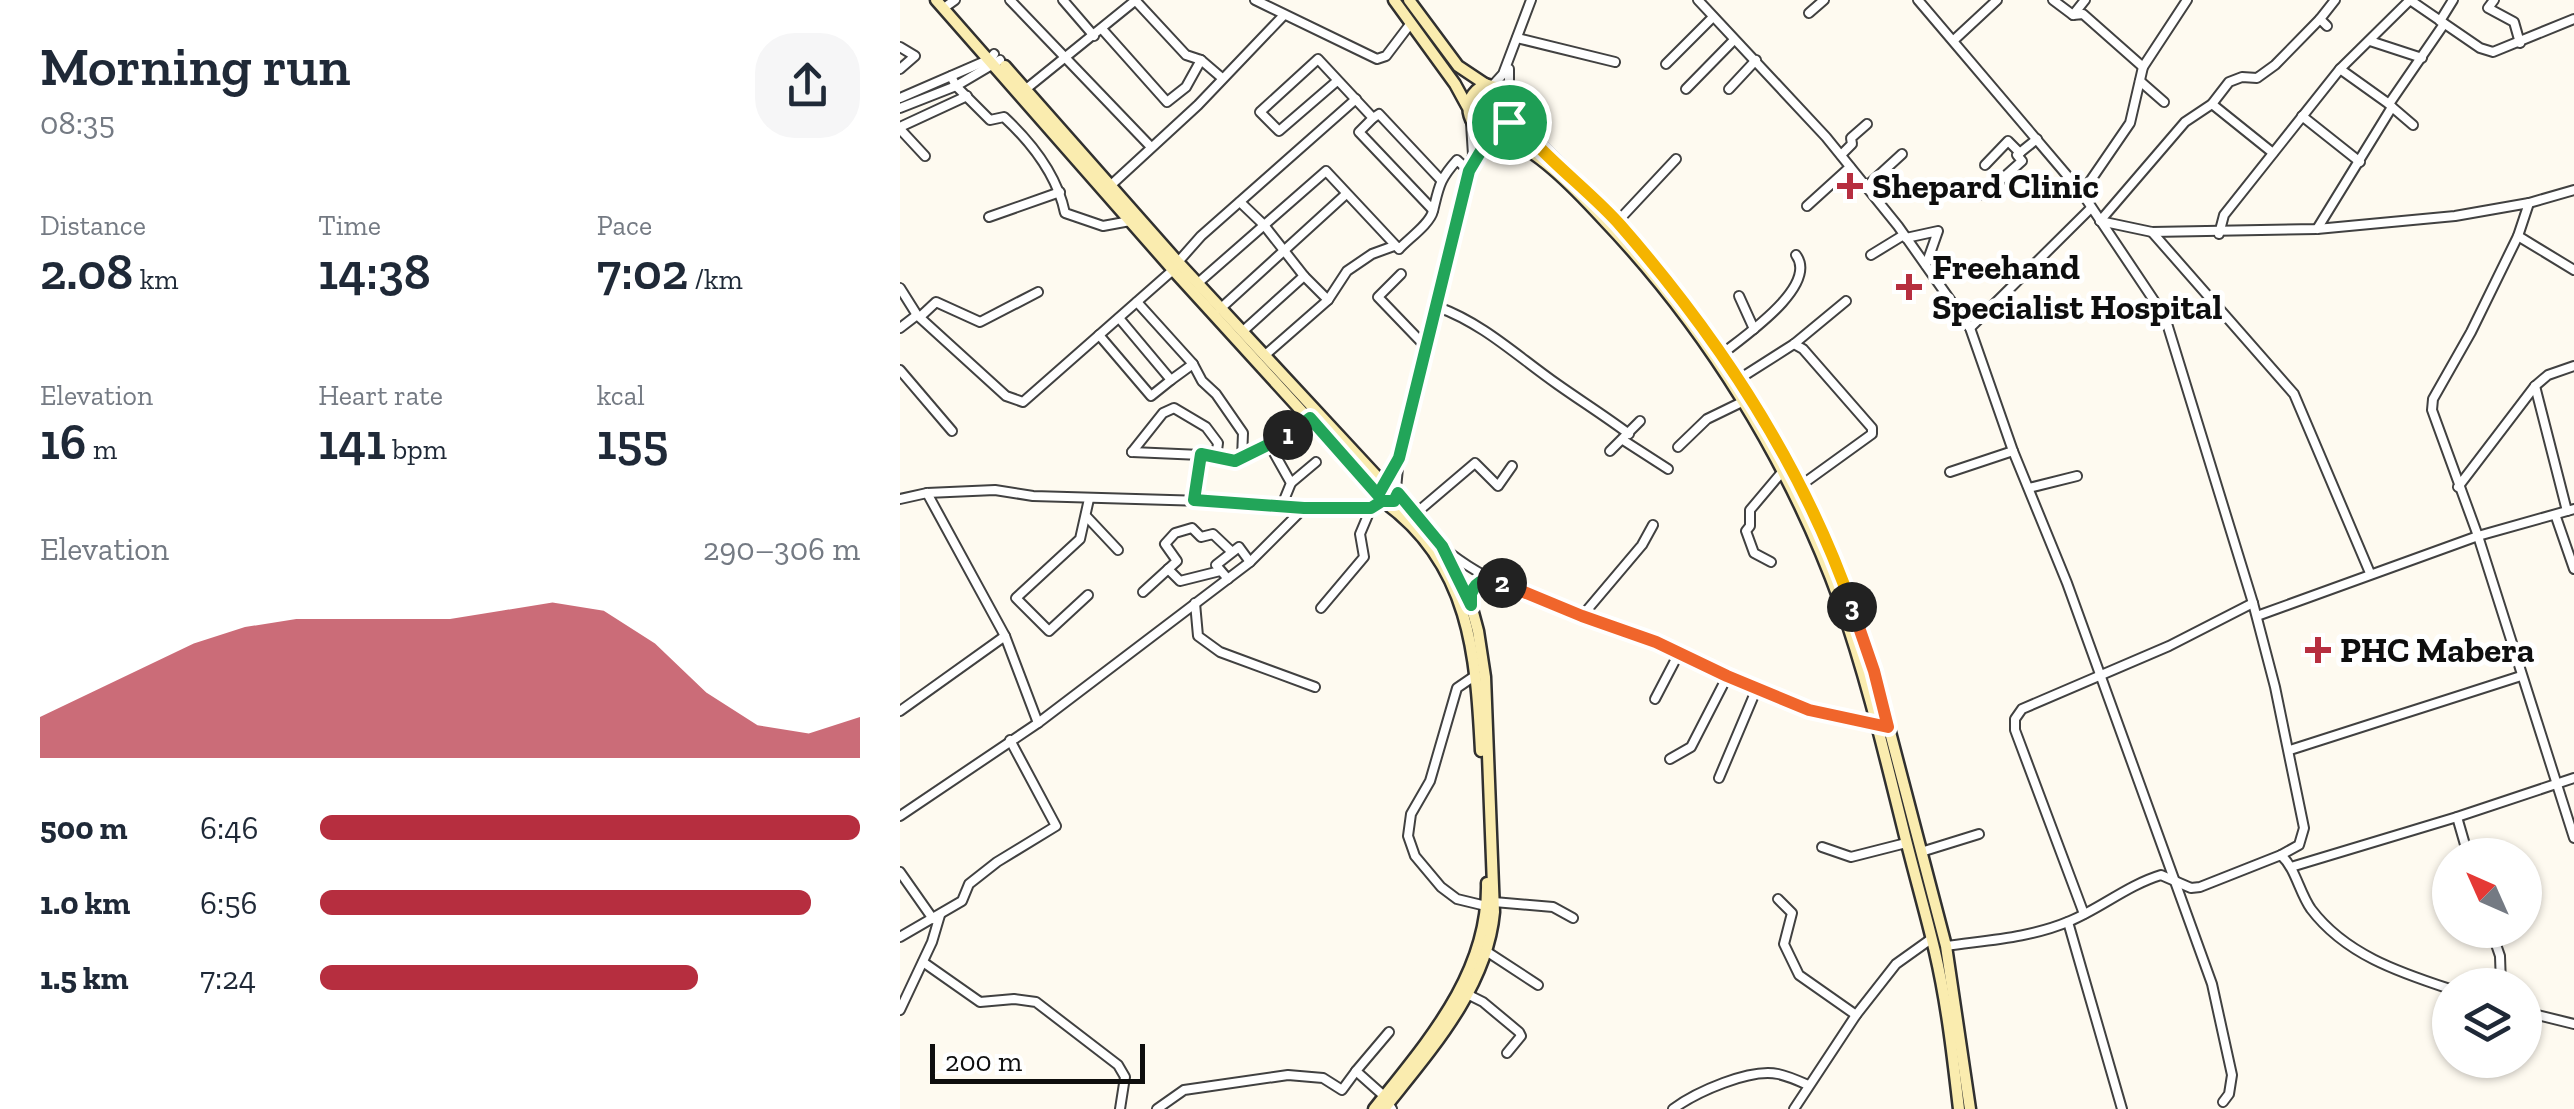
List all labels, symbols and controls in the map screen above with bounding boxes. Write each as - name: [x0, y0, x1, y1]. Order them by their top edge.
- text: Morning run: [40, 33, 351, 99]
- button: share: [755, 33, 860, 138]
- pin: [1467, 80, 1552, 165]
- icon: arrive: [1482, 95, 1537, 150]
- text: 08:35: [40, 104, 115, 142]
- place label: Shepard Clinic: [1872, 165, 2099, 207]
- marker: Shepard Clinic: [1837, 173, 1863, 199]
- text: Distance: [40, 209, 146, 242]
- text: Time: [318, 209, 381, 242]
- text: Pace: [597, 209, 652, 242]
- text: 2.08: [40, 242, 133, 302]
- text: 14:38: [318, 242, 431, 302]
- text: 7:02: [597, 242, 688, 302]
- place label: Freehand Specialist Hospital: [1932, 246, 2222, 328]
- text: km: [133, 263, 178, 296]
- text: /km: [688, 263, 743, 296]
- marker: Freehand Specialist Hospital: [1896, 274, 1922, 300]
- text: Elevation: [40, 379, 153, 412]
- text: Heart rate: [318, 379, 443, 412]
- text: kcal: [597, 379, 645, 412]
- pin: 1: [1263, 410, 1313, 460]
- text: 16: [40, 412, 87, 472]
- text: 141: [318, 412, 386, 472]
- text: 155: [597, 412, 668, 472]
- text: 1: [1282, 418, 1294, 451]
- text: m: [87, 433, 117, 466]
- text: bpm: [386, 433, 447, 466]
- text: Elevation: [40, 530, 169, 568]
- text: 290–306 m: [703, 530, 860, 568]
- pin: 2: [1477, 558, 1527, 608]
- text: 2: [1494, 566, 1510, 599]
- pin: 3: [1827, 582, 1877, 632]
- text: 3: [1845, 590, 1859, 623]
- place label: PHC Mabera: [2340, 629, 2535, 671]
- marker: PHC Mabera: [2305, 637, 2331, 663]
- text: 500 m: [40, 809, 128, 847]
- text: 6:46: [200, 809, 258, 847]
- north arrow: [2432, 838, 2542, 948]
- map controls: [2432, 838, 2542, 1078]
- text: 1.0 km: [40, 884, 130, 922]
- text: 6:56: [200, 884, 258, 922]
- text: 1.5 km: [40, 959, 129, 997]
- text: 7:24: [200, 959, 256, 997]
- button: layers: [2432, 968, 2542, 1078]
- scale bar: [930, 1039, 1145, 1084]
- text: 200 m: [945, 1045, 1022, 1078]

